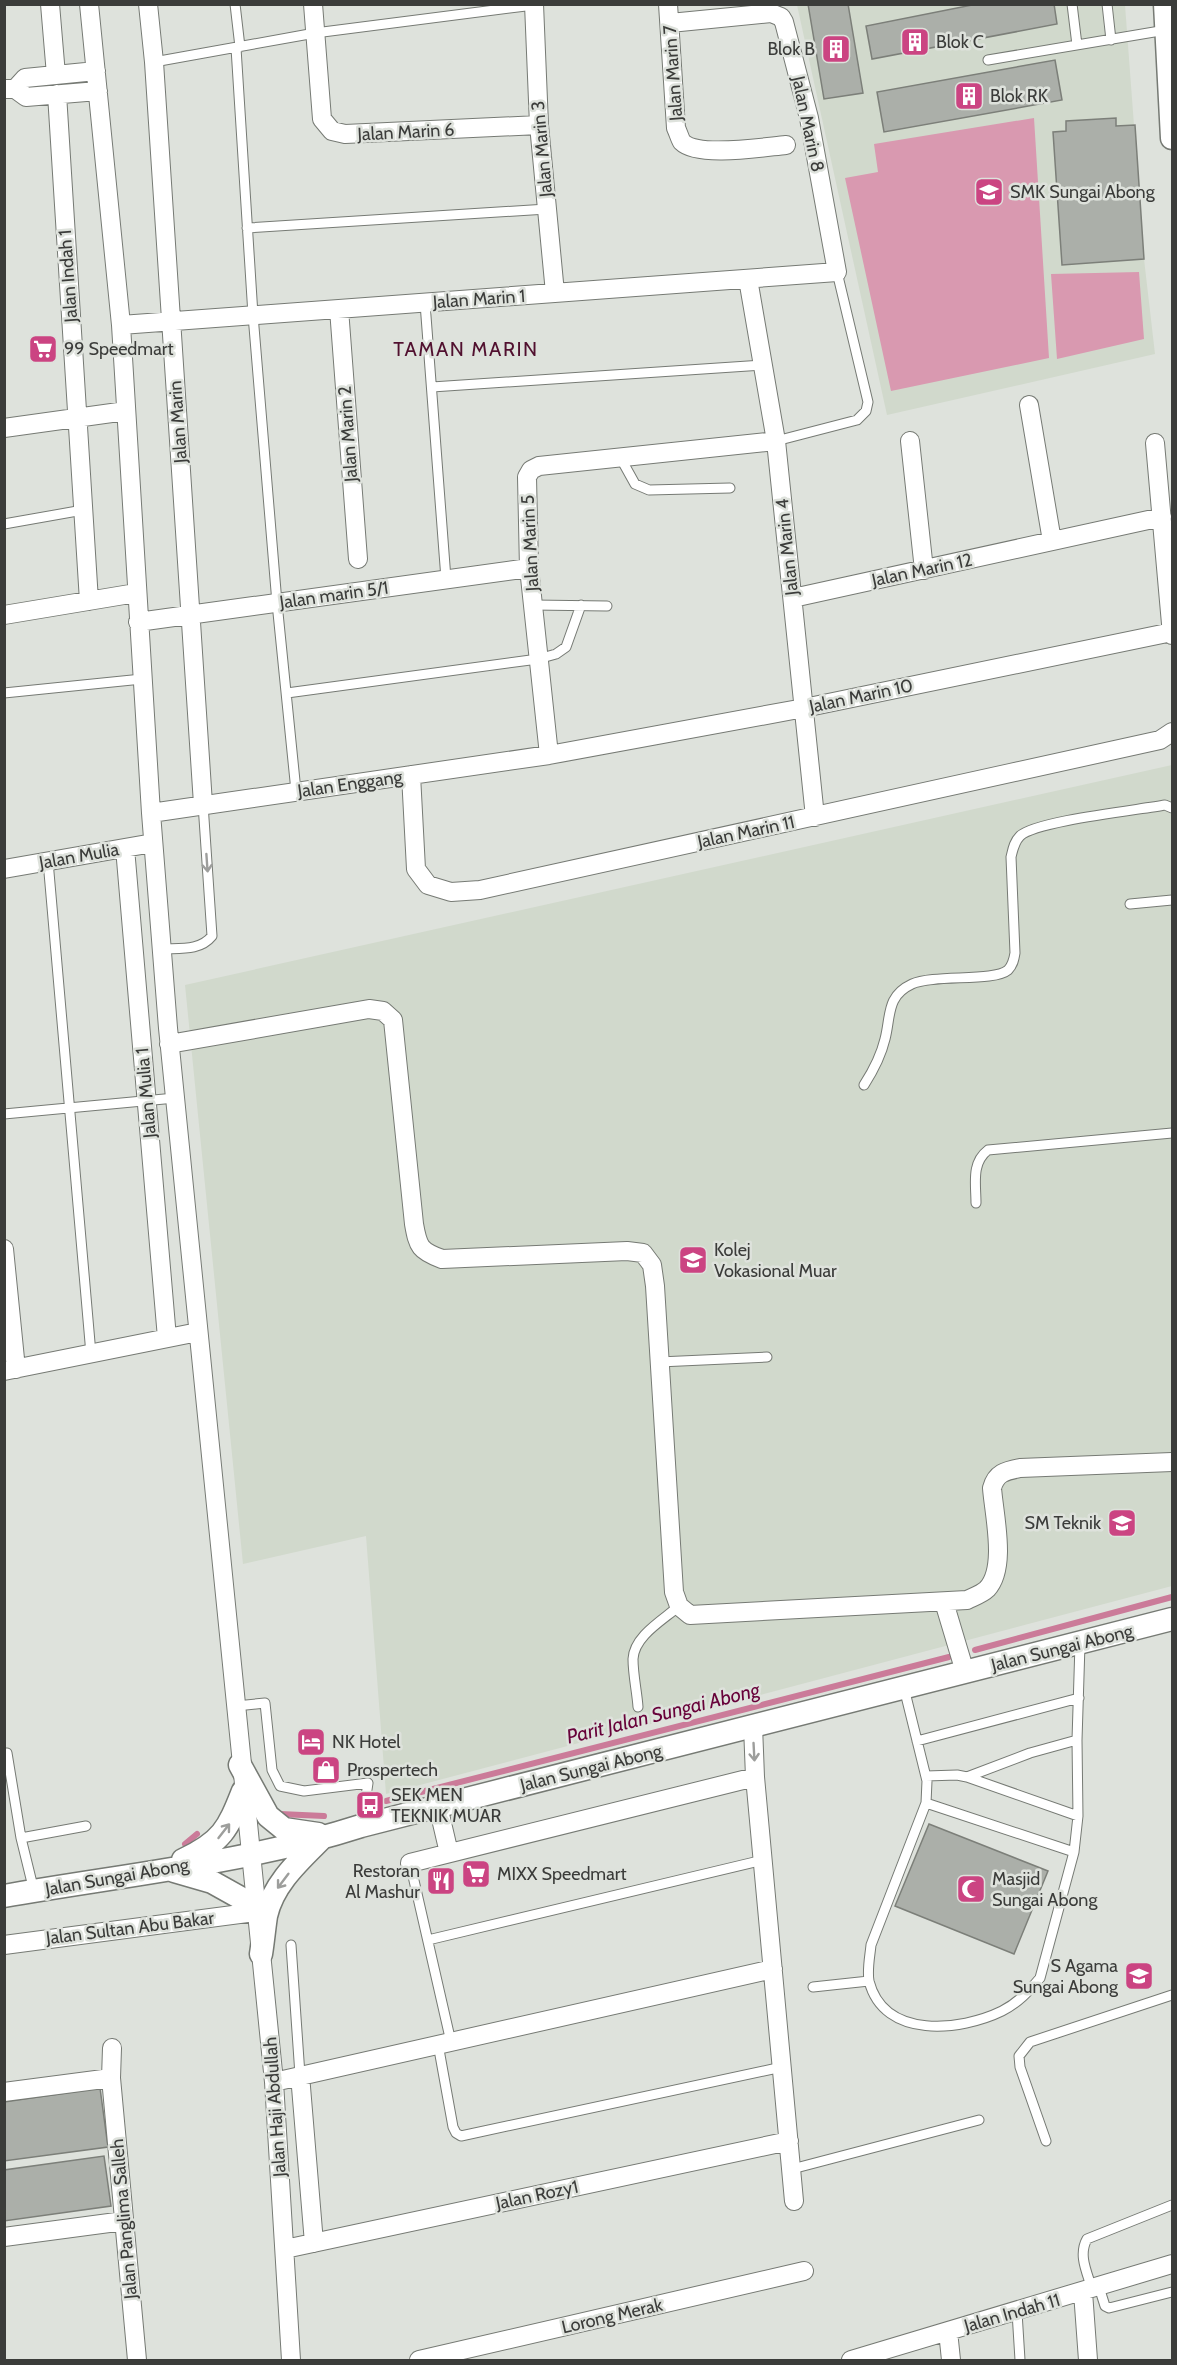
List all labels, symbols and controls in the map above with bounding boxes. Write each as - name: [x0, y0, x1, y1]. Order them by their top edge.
- street label: Jalan Marin 7: [659, 24, 687, 123]
- building icon: Blok C: [899, 26, 931, 58]
- place label: Blok C: [936, 31, 984, 53]
- building icon: Blok B: [820, 33, 852, 65]
- place label: Blok B: [767, 38, 815, 60]
- street label: Jalan Marin 8: [787, 73, 829, 174]
- building icon: Blok RK: [953, 80, 985, 112]
- place label: Blok RK: [990, 85, 1049, 107]
- street label: Jalan Marin 3: [527, 100, 557, 199]
- street label: Jalan Marin 6: [356, 118, 455, 146]
- school or university icon: SMK Sungai Abong: [973, 176, 1005, 208]
- place label: SMK Sungai Abong: [1010, 181, 1156, 203]
- street label: Jalan Indah 1: [54, 229, 82, 324]
- street label: Jalan Marin 1: [431, 285, 526, 313]
- supermarket icon: 99 Speedmart: [27, 333, 59, 365]
- district label: TAMAN MARIN: [393, 337, 539, 361]
- place label: 99 Speedmart: [64, 338, 174, 360]
- street label: Jalan Marin: [164, 380, 192, 465]
- street label: Jalan Marin 2: [334, 385, 362, 484]
- street label: Jalan Marin 5: [516, 494, 544, 593]
- street label: Jalan Marin 4: [771, 498, 803, 597]
- street label: Jalan Marin 12: [869, 549, 974, 592]
- street label: Jalan marin 5/1: [277, 576, 390, 614]
- street label: Jalan Marin 10: [806, 674, 915, 718]
- street label: Jalan Enggang: [295, 766, 405, 802]
- street label: Jalan Marin 11: [695, 811, 796, 853]
- street label: Jalan Mulia: [36, 838, 121, 874]
- one-way arrow: [202, 852, 213, 872]
- street label: Jalan Mulia 1: [131, 1047, 161, 1140]
- place label: Kolej Vokasional Muar: [714, 1239, 837, 1282]
- school or university icon: Kolej Vokasional Muar: [677, 1244, 709, 1276]
- school or university icon: SM Teknik: [1106, 1507, 1138, 1539]
- place label: SM Teknik: [1024, 1512, 1102, 1534]
- street label: Jalan Sungai Abong: [988, 1619, 1136, 1677]
- water label: Parit Jalan Sungai Abong: [564, 1677, 763, 1749]
- hotel icon: NK Hotel: [295, 1726, 327, 1758]
- place label: NK Hotel: [332, 1731, 401, 1753]
- street label: Jalan Sungai Abong: [517, 1739, 665, 1797]
- one-way arrow: [748, 1741, 759, 1761]
- shop icon: Prospertech: [310, 1754, 342, 1786]
- place label: Prospertech: [347, 1759, 438, 1781]
- place label: SEK MEN TEKNIK MUAR: [391, 1784, 502, 1827]
- bus stop icon: SEK MEN TEKNIK MUAR: [354, 1789, 386, 1821]
- one-way arrow: [218, 1823, 231, 1839]
- street label: Jalan Sungai Abong: [42, 1853, 192, 1901]
- supermarket icon: MIXX Speedmart: [460, 1858, 492, 1890]
- place label: Restoran Al Mashur: [345, 1860, 420, 1903]
- place label: MIXX Speedmart: [497, 1863, 627, 1885]
- restaurant icon: Restoran Al Mashur: [425, 1865, 457, 1897]
- place label: Masjid Sungai Abong: [992, 1868, 1098, 1911]
- one-way arrow: [276, 1872, 289, 1888]
- mosque icon: Masjid Sungai Abong: [955, 1873, 987, 1905]
- street label: Jalan Sultan Abu Bakar: [44, 1907, 216, 1949]
- place label: S Agama Sungai Abong: [1013, 1955, 1119, 1998]
- school or university icon: S Agama Sungai Abong: [1123, 1960, 1155, 1992]
- street label: Jalan Haji Abdullah: [259, 2036, 291, 2179]
- street label: Jalan Panglima Salleh: [106, 2138, 142, 2301]
- street label: Jalan Rozy1: [493, 2176, 580, 2215]
- street label: Jalan Indah 11: [961, 2289, 1062, 2337]
- street label: Lorong Merak: [559, 2293, 666, 2338]

